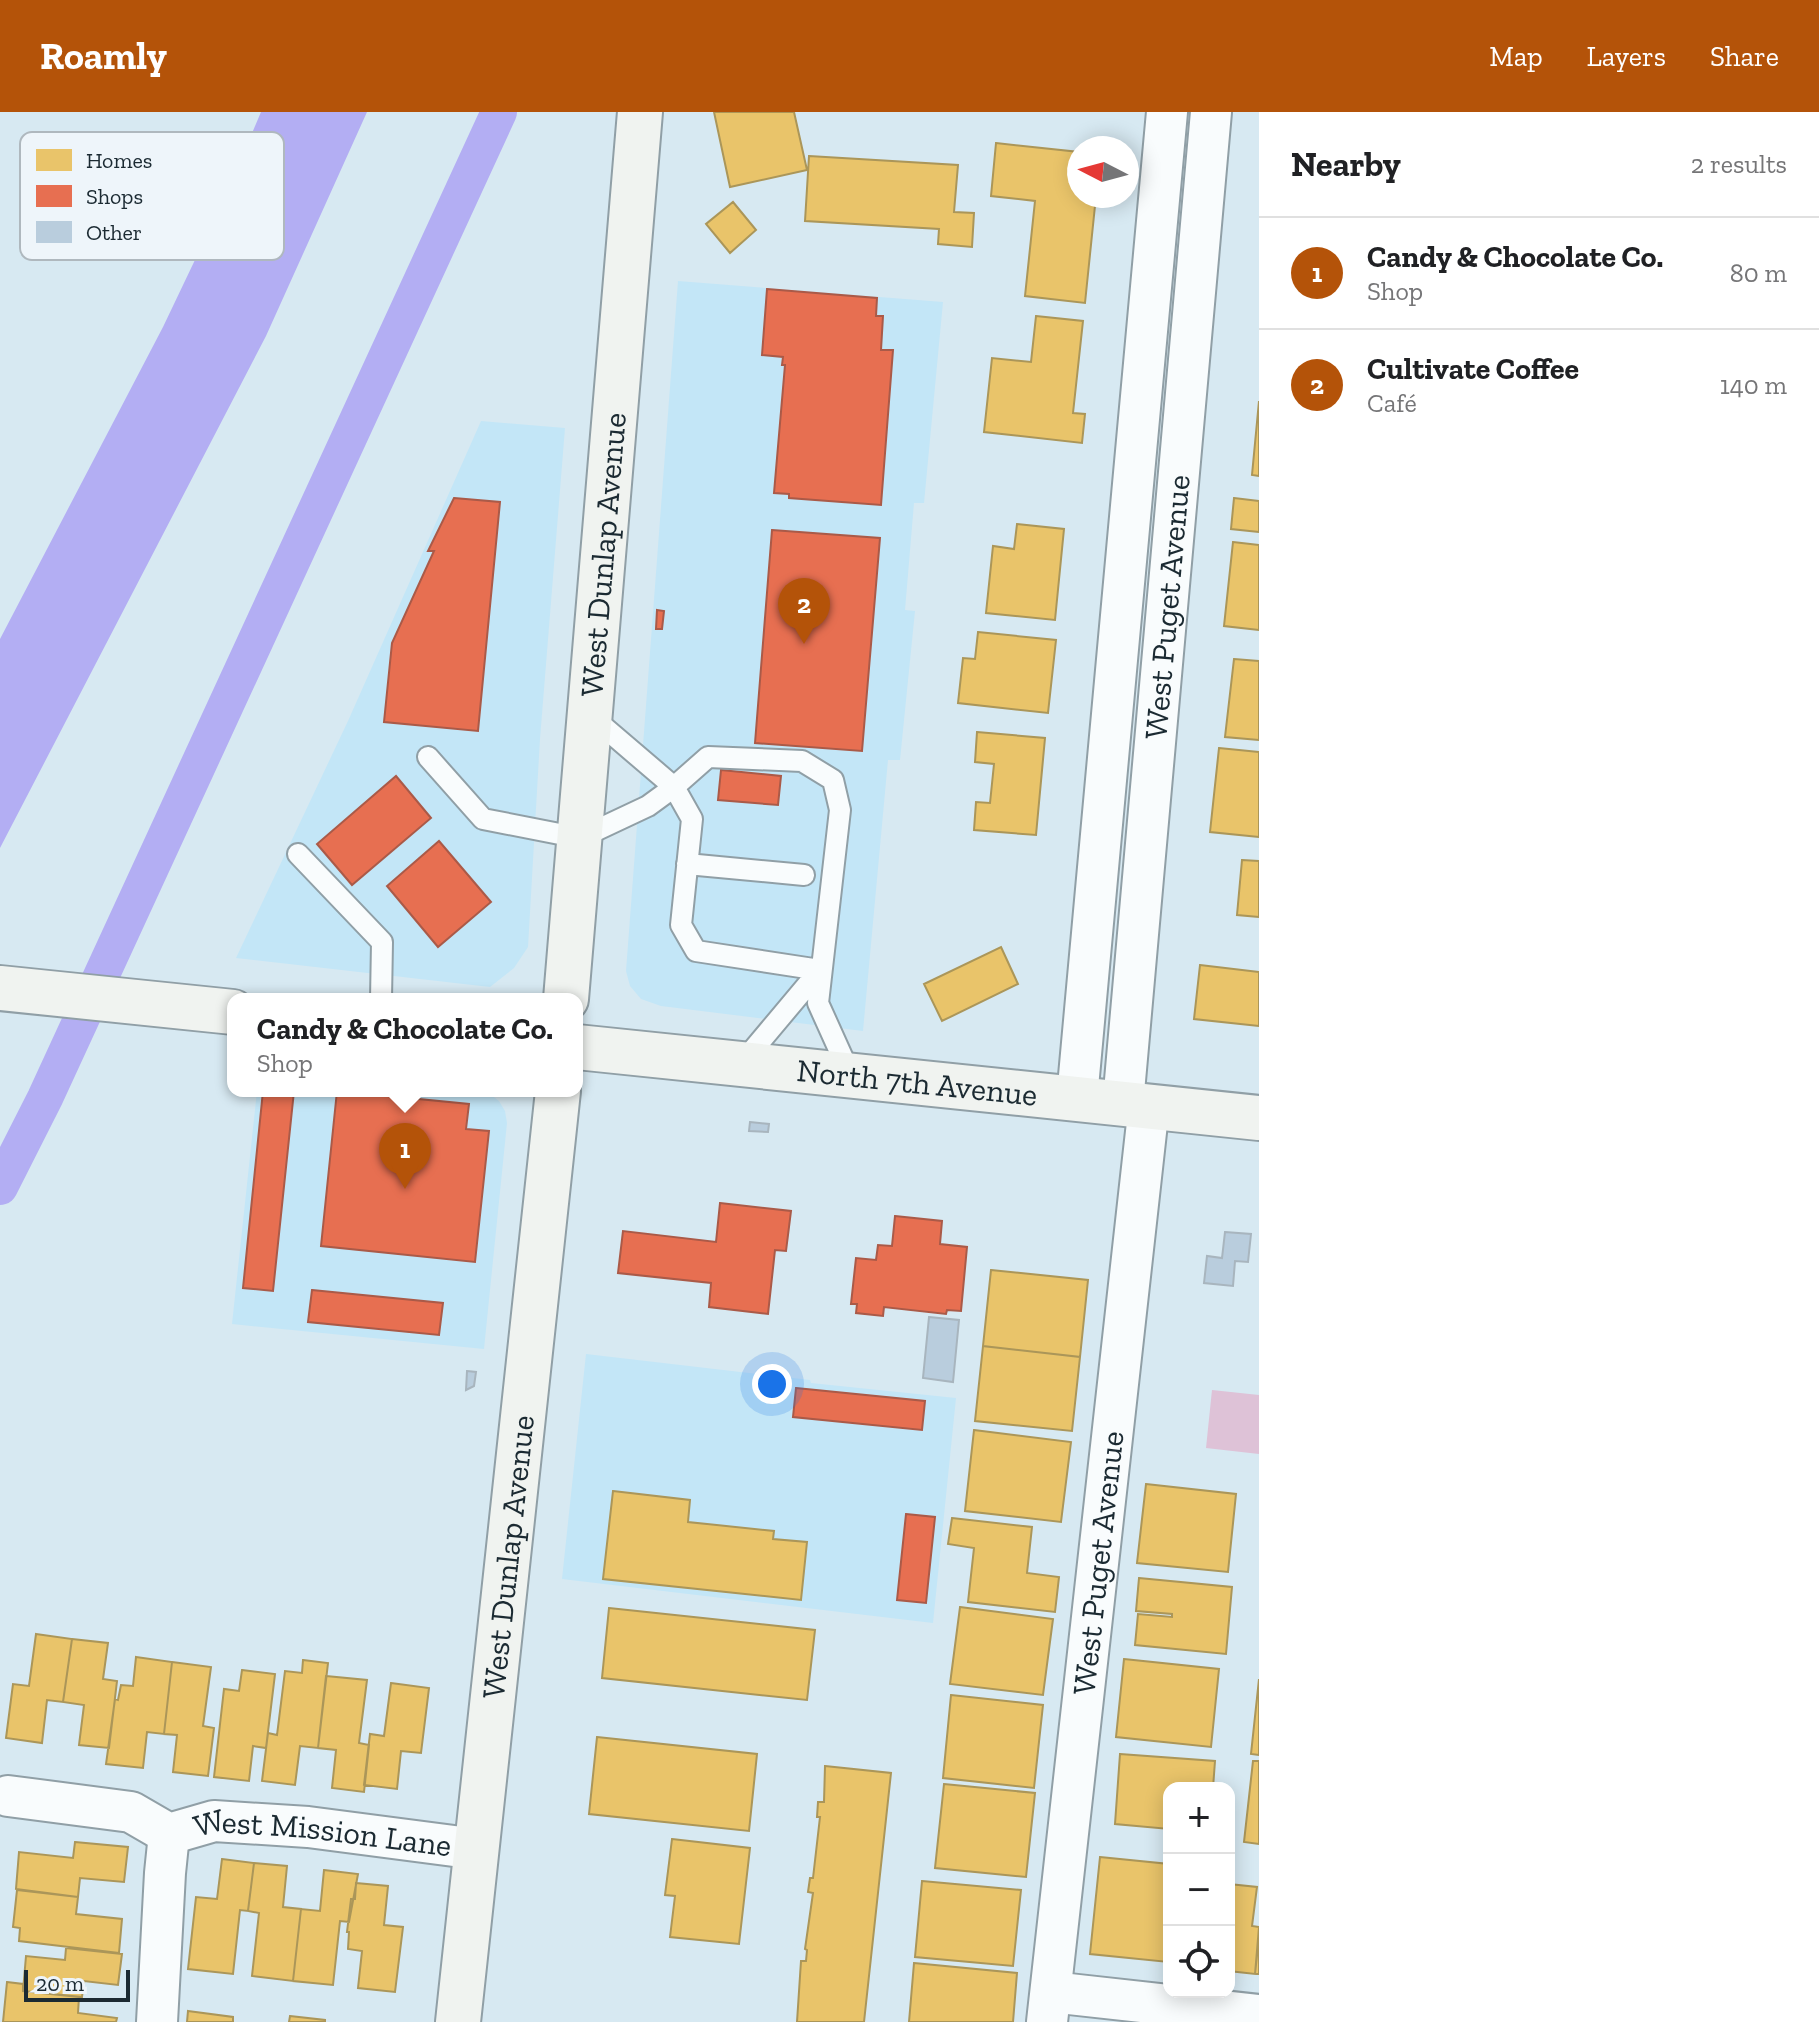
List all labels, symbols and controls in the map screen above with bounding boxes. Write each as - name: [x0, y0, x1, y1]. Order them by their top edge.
- text: Roamly: [40, 33, 167, 79]
- text: Map: [1489, 40, 1543, 73]
- text: Layers: [1587, 40, 1666, 73]
- text: Share: [1710, 40, 1779, 73]
- legend: [20, 132, 284, 260]
- north arrow: [1067, 136, 1139, 208]
- text: Nearby: [1291, 144, 1401, 185]
- text: Homes: [86, 147, 152, 174]
- text: 2 results: [1691, 148, 1787, 180]
- text: Shops: [86, 183, 143, 210]
- text: Other: [86, 219, 142, 246]
- text: Candy & Chocolate Co.: [1367, 239, 1663, 275]
- text: 1: [1312, 257, 1322, 289]
- text: 80 m: [1730, 257, 1787, 289]
- text: Shop: [1367, 275, 1423, 307]
- text: Cultivate Coffee: [1367, 351, 1579, 387]
- text: 2: [1310, 369, 1324, 401]
- text: 140 m: [1720, 369, 1787, 401]
- text: Café: [1367, 387, 1417, 419]
- street label: West Dunlap Avenue: [572, 411, 634, 698]
- street label: West Puget Avenue: [1136, 473, 1198, 741]
- pin: 2: [778, 578, 830, 644]
- popup: [227, 993, 583, 1097]
- text: Candy & Chocolate Co.: [257, 1011, 553, 1047]
- text: Shop: [257, 1047, 313, 1079]
- street label: North 7th Avenue: [795, 1051, 1039, 1114]
- pin: 1: [379, 1123, 431, 1189]
- your location: [752, 1364, 792, 1404]
- street label: West Dunlap Avenue: [474, 1413, 542, 1700]
- street label: West Puget Avenue: [1065, 1429, 1132, 1697]
- map controls: [1163, 1782, 1235, 1998]
- button: +: [1163, 1782, 1235, 1854]
- street label: West Mission Lane: [189, 1800, 454, 1865]
- button: −: [1163, 1854, 1235, 1926]
- button: locate: [1163, 1926, 1235, 1998]
- scale bar: [24, 1966, 130, 2002]
- text: 20 m: [36, 1970, 84, 1997]

